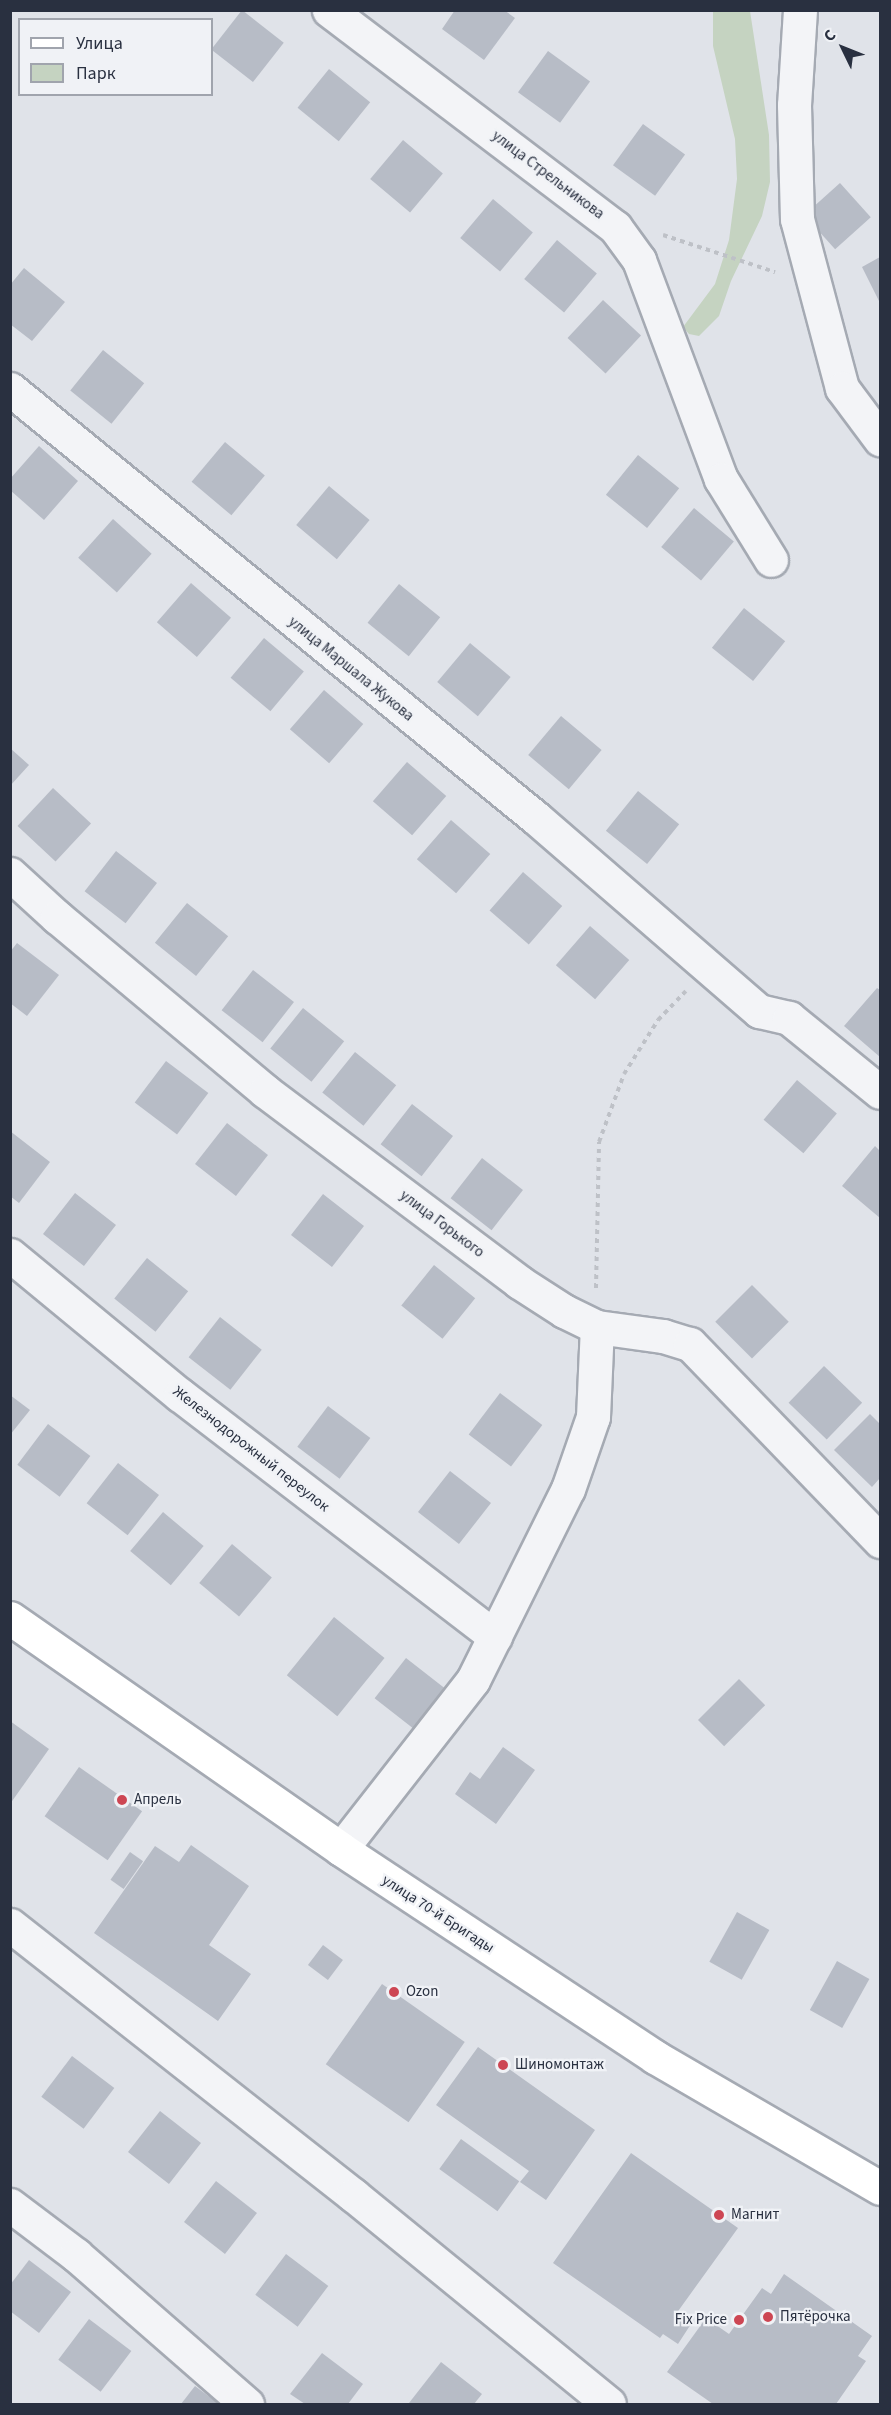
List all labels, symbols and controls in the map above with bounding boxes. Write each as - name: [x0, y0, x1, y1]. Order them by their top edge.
- legend: [18, 18, 213, 96]
- north arrow: [813, 18, 873, 78]
- text: С: [819, 25, 841, 47]
- text: Улица: [76, 31, 123, 56]
- text: Парк: [76, 61, 116, 86]
- street label: улица Стрельникова: [488, 127, 608, 223]
- street label: улица Маршала Жукова: [285, 613, 417, 725]
- street label: улица Горького: [396, 1186, 488, 1262]
- street label: Железнодорожный переулок: [169, 1382, 333, 1516]
- place label: Апрель: [134, 1791, 182, 1809]
- marker: Апрель: [115, 1793, 129, 1807]
- street label: улица 70-й Бригады: [379, 1871, 497, 1957]
- place label: Ozon: [406, 1983, 438, 2001]
- marker: Ozon: [387, 1985, 401, 1999]
- place label: Шиномонтаж: [515, 2056, 604, 2074]
- marker: Шиномонтаж: [496, 2058, 510, 2072]
- place label: Магнит: [731, 2206, 779, 2224]
- marker: Магнит: [712, 2208, 726, 2222]
- place label: Пятёрочка: [780, 2308, 851, 2326]
- marker: Пятёрочка: [761, 2310, 775, 2324]
- place label: Fix Price: [675, 2311, 727, 2329]
- marker: Fix Price: [732, 2313, 746, 2327]

